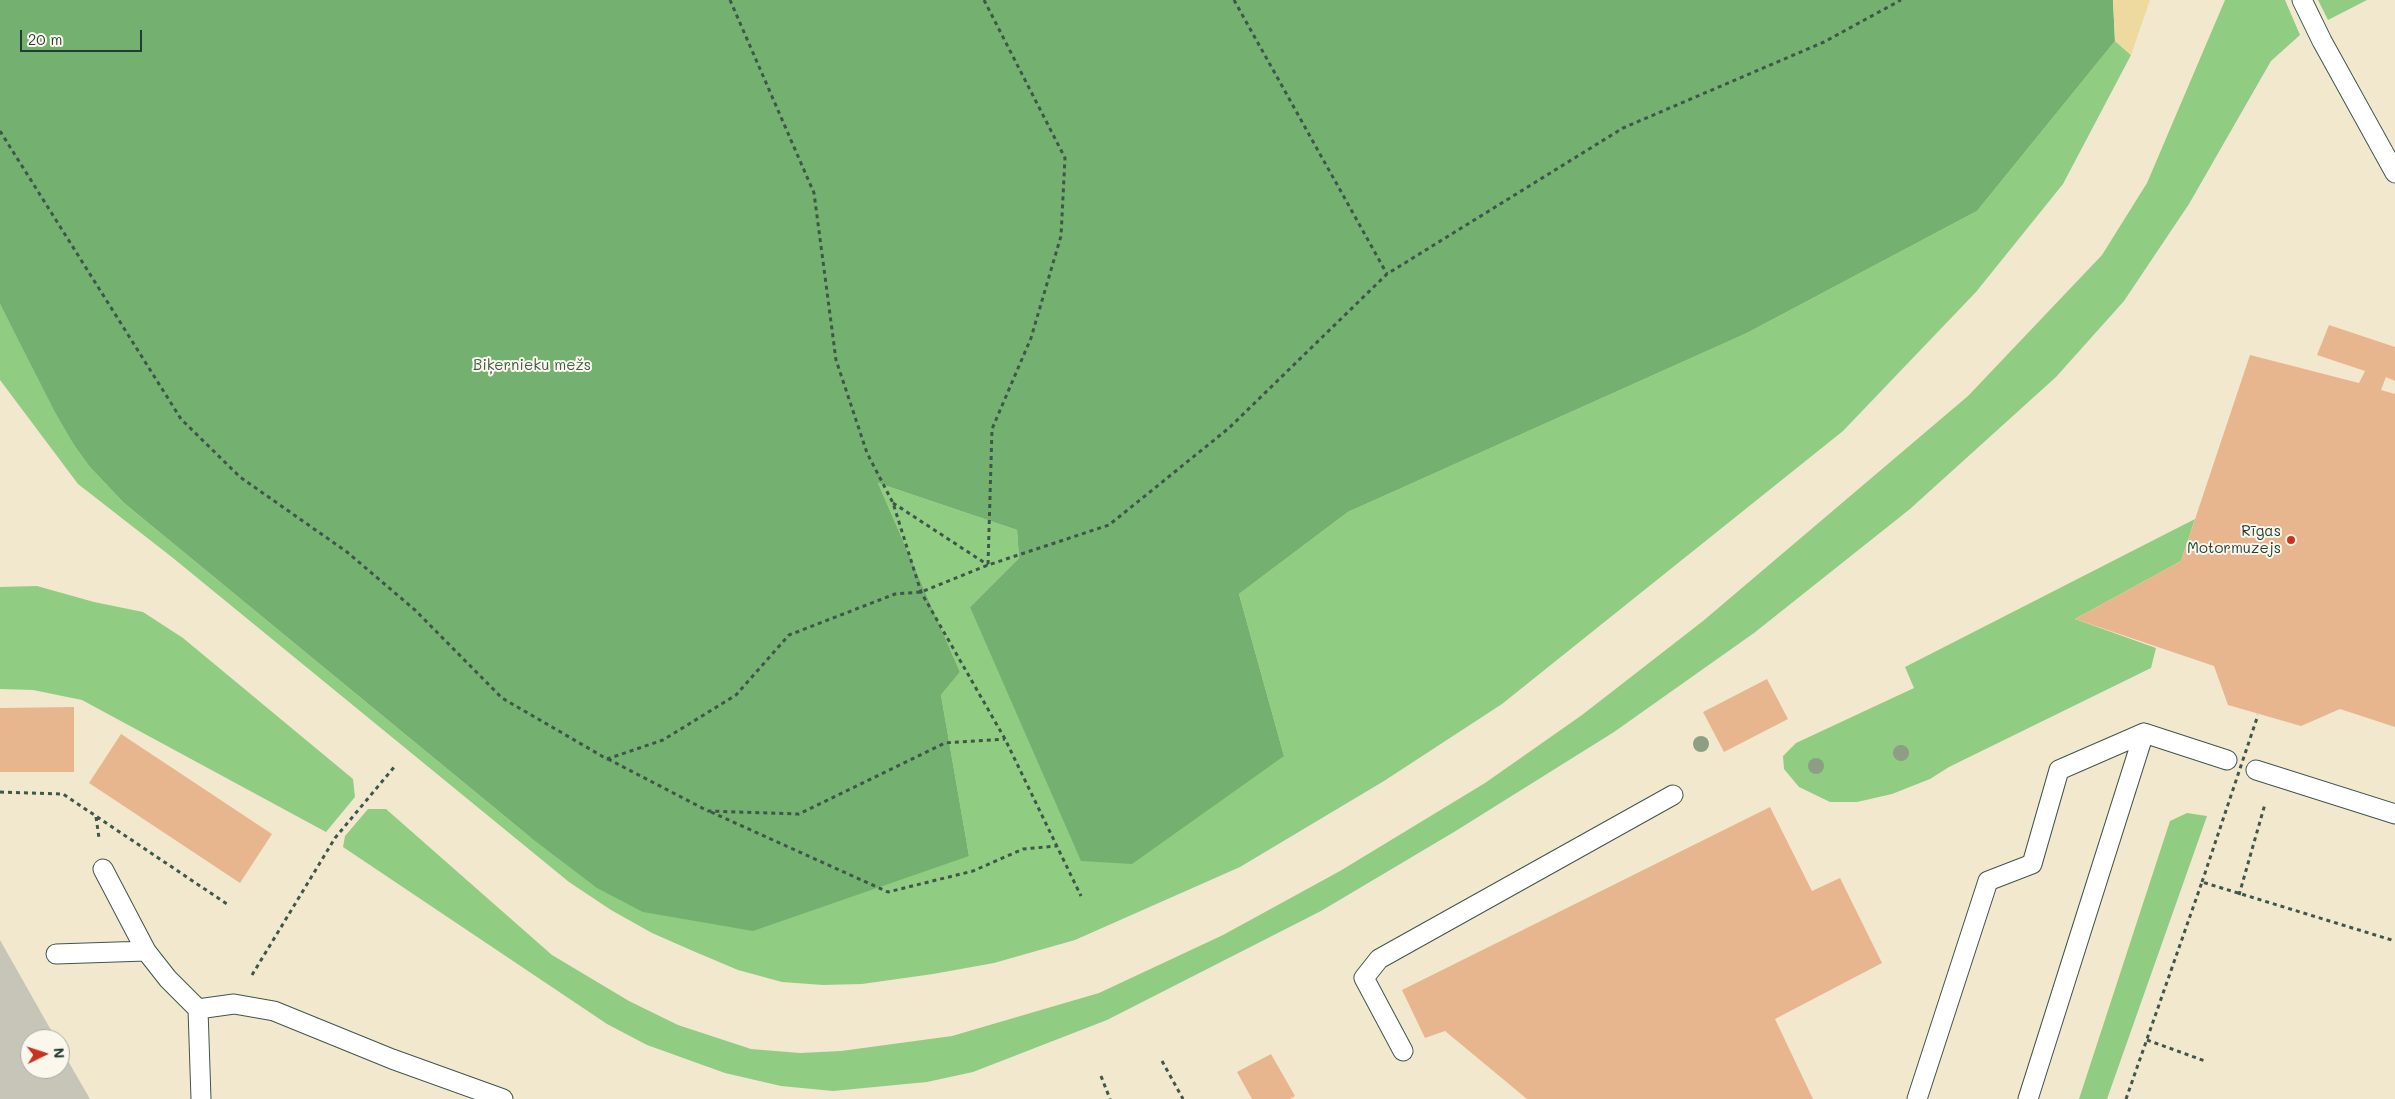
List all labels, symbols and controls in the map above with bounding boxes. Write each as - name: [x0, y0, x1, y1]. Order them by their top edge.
- scale bar: [22, 20, 145, 52]
- text: 20 m: [28, 29, 62, 49]
- park label: Biķernieku mežs: [473, 356, 591, 374]
- place label: Rīgas Motormuzejs: [2187, 522, 2281, 557]
- marker: Rīgas Motormuzejs: [2285, 534, 2297, 546]
- north arrow: [20, 1029, 70, 1079]
- text: N: [50, 1047, 69, 1059]

